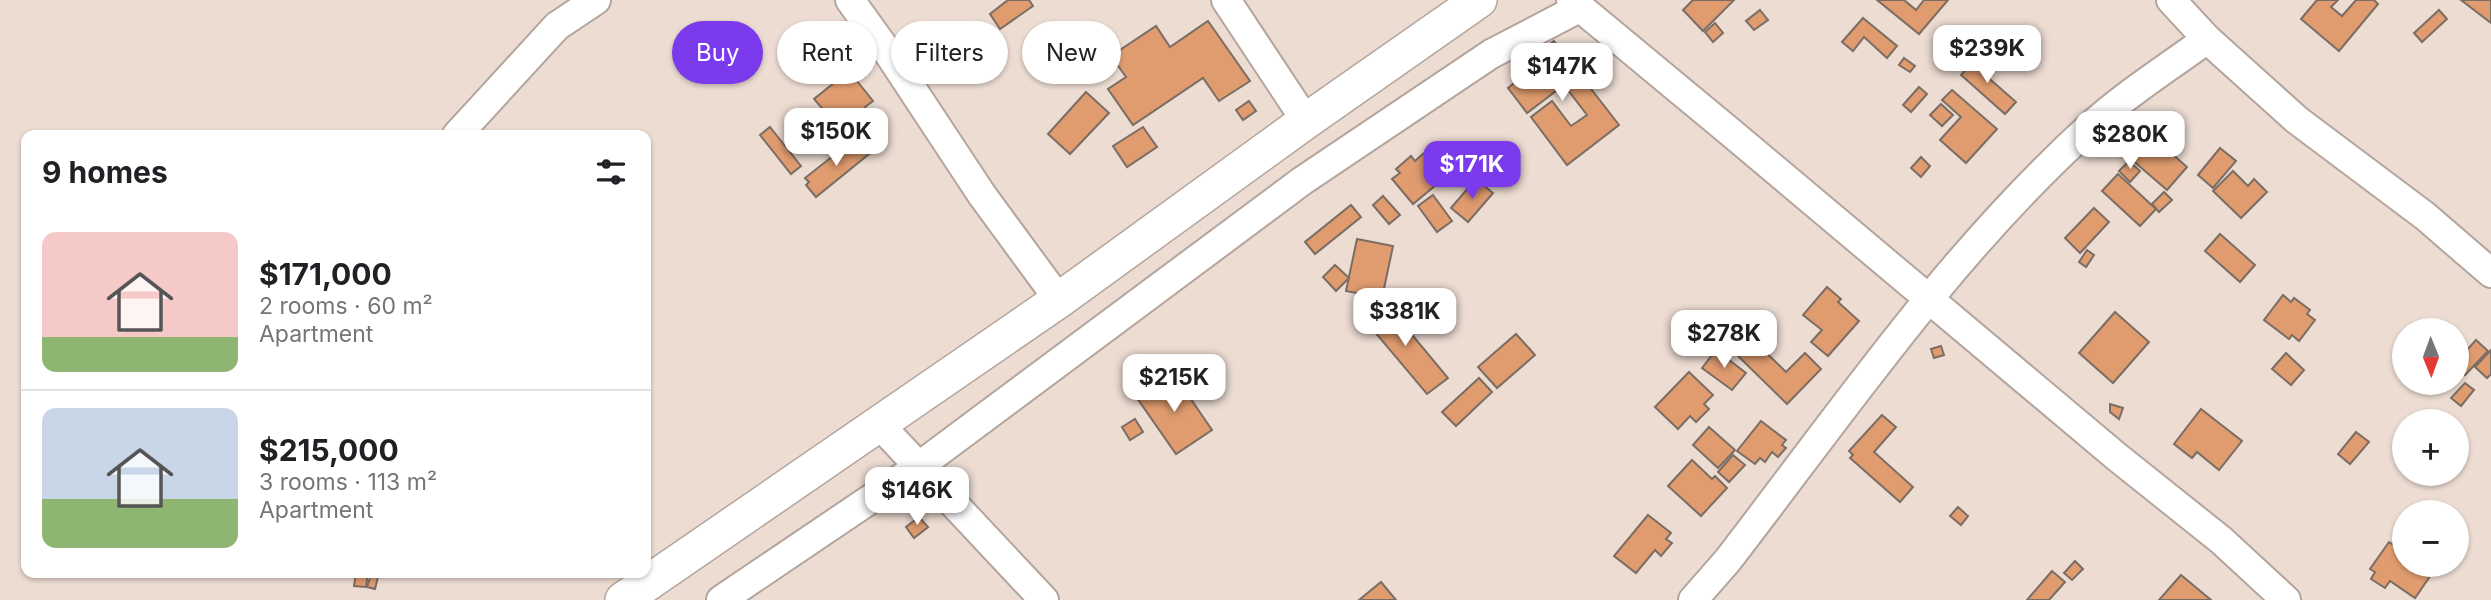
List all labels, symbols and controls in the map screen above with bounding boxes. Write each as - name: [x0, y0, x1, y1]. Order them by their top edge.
- chip: Buy: [672, 21, 763, 84]
- chip: Rent: [777, 21, 877, 84]
- chip: Filters: [891, 21, 1008, 84]
- chip: New: [1022, 21, 1121, 84]
- pin: $239K: [1938, 25, 2036, 85]
- text: $239K: [1949, 34, 2025, 62]
- pin: $147K: [1513, 43, 1611, 103]
- text: $147K: [1527, 52, 1597, 80]
- pin: $150K: [787, 108, 885, 168]
- pin: $280K: [2081, 111, 2179, 171]
- text: $150K: [800, 117, 872, 145]
- text: $280K: [2092, 120, 2168, 148]
- pin: $171K: [1423, 142, 1521, 201]
- text: $171K: [1440, 150, 1504, 178]
- icon: filters: [592, 153, 630, 191]
- text: 9 homes: [42, 154, 168, 190]
- text: $171,000: [259, 256, 392, 292]
- icon: home: [98, 260, 182, 344]
- pin: $381K: [1356, 288, 1454, 348]
- text: 2 rooms · 60 m²: [259, 292, 433, 320]
- text: $381K: [1369, 297, 1441, 325]
- pin: $278K: [1675, 310, 1773, 370]
- north arrow: [2392, 318, 2469, 396]
- map controls: [2392, 318, 2469, 577]
- text: $278K: [1687, 319, 1761, 347]
- text: Apartment: [259, 320, 373, 348]
- pin: $215K: [1125, 354, 1223, 414]
- text: $215K: [1139, 363, 1209, 391]
- button: +: [2392, 409, 2469, 486]
- text: $215,000: [259, 432, 399, 468]
- icon: home: [98, 436, 182, 520]
- text: 3 rooms · 113 m²: [259, 468, 437, 496]
- pin: $146K: [868, 468, 966, 527]
- text: $146K: [881, 476, 953, 504]
- text: Apartment: [259, 496, 373, 524]
- button: −: [2392, 500, 2469, 577]

